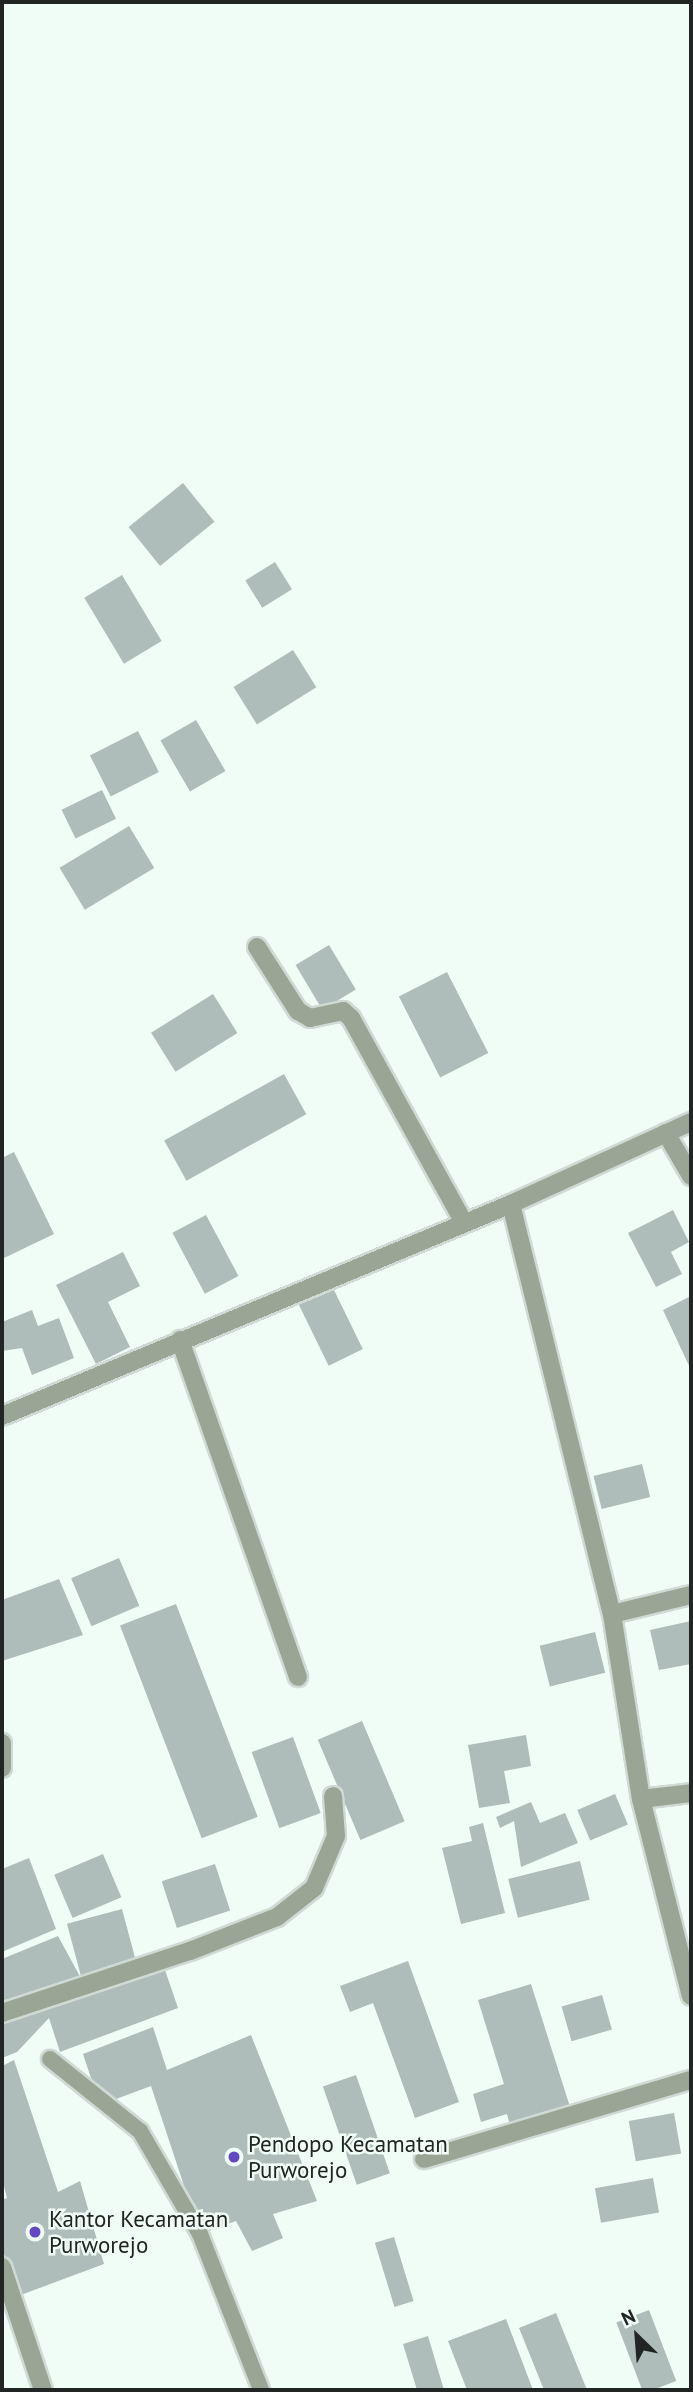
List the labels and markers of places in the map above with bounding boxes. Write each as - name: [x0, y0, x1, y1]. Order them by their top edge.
- place label: Pendopo Kecamatan Purworejo: [248, 2130, 448, 2184]
- marker: Pendopo Kecamatan Purworejo: [226, 2149, 242, 2165]
- place label: Kantor Kecamatan Purworejo: [49, 2205, 228, 2259]
- marker: Kantor Kecamatan Purworejo: [27, 2224, 43, 2240]

